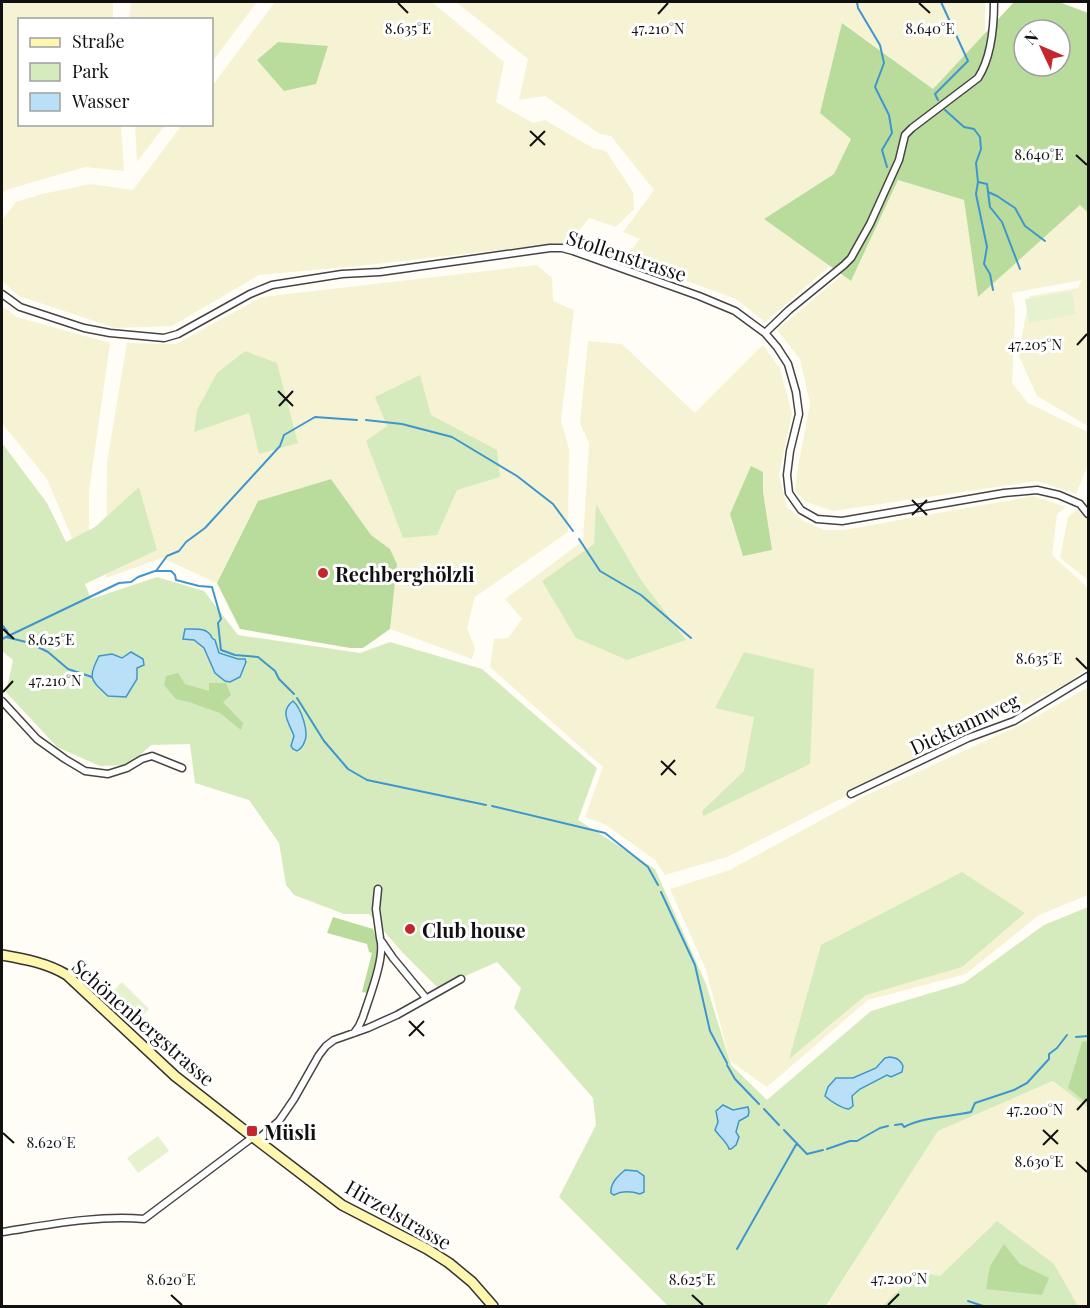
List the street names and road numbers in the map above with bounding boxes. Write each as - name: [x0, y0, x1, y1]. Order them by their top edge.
- street label: Stollenstrasse: [563, 223, 691, 287]
- street label: Dicktannweg: [905, 686, 1023, 760]
- street label: Schönenbergstrasse: [67, 952, 221, 1092]
- street label: Hirzelstrasse: [341, 1173, 457, 1255]

